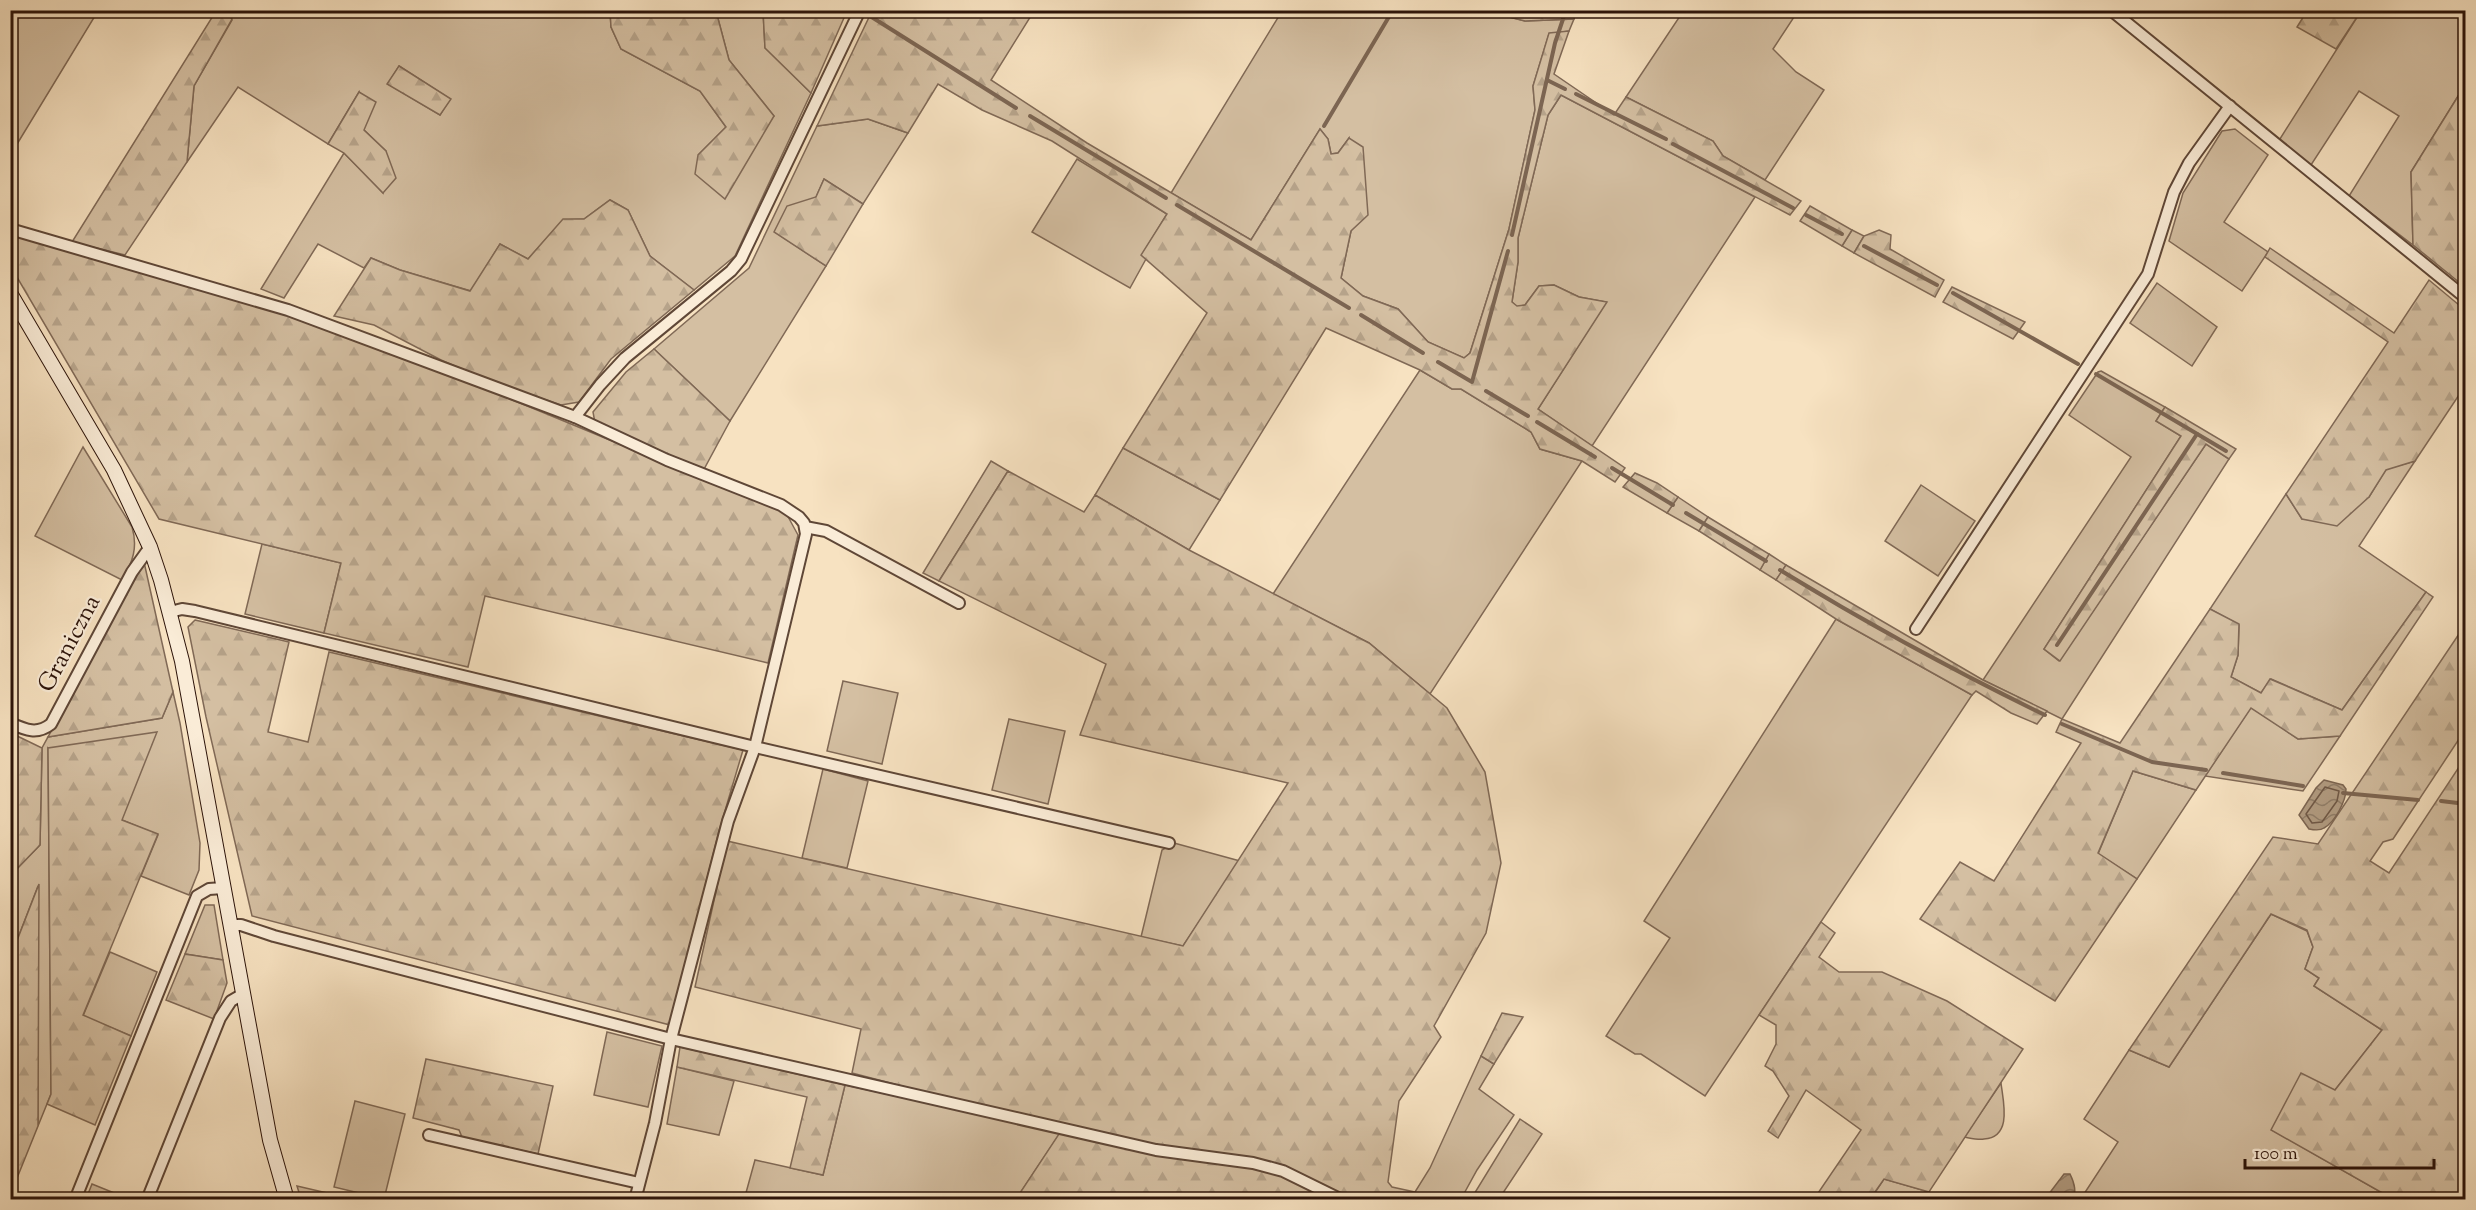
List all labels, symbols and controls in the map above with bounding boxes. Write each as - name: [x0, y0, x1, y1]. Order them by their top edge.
- street label: Graniczna: [30, 589, 110, 699]
- scale bar: [2245, 1132, 2434, 1170]
- text: 100 m: [2254, 1142, 2298, 1168]

